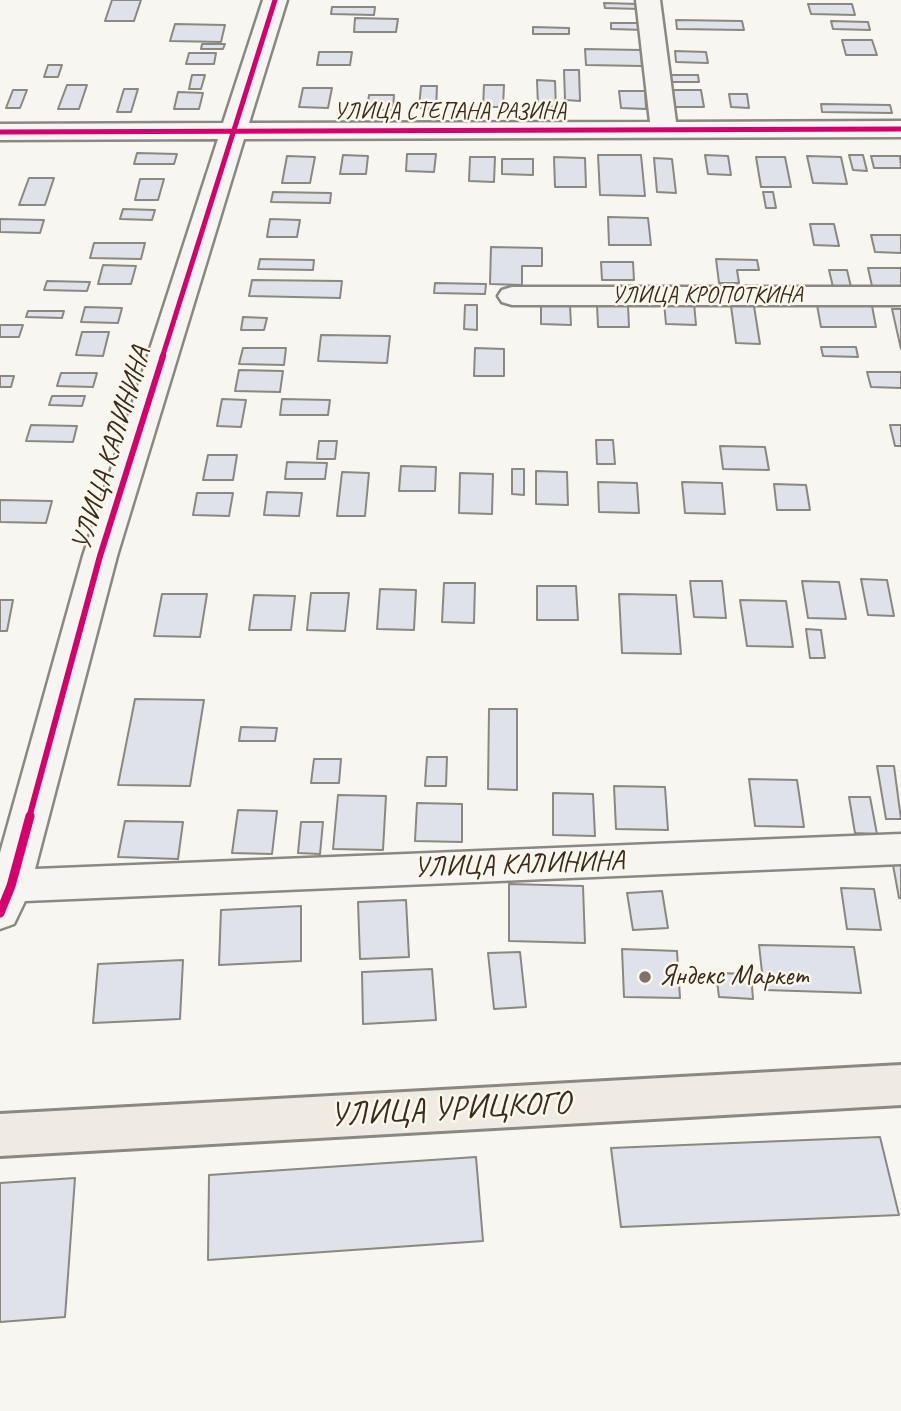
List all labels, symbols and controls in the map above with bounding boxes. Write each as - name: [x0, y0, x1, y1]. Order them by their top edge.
- street label: УЛИЦА СТЕПАНА РАЗИНА: [334, 98, 566, 126]
- street label: УЛИЦА КРОПОТКИНА: [611, 282, 803, 310]
- street label: УЛИЦА КАЛИНИНА: [65, 343, 159, 555]
- street label: УЛИЦА КАЛИНИНА: [413, 845, 625, 885]
- place label: Яндекс Маркет: [659, 960, 809, 994]
- marker: Яндекс Маркет: [637, 969, 653, 985]
- street label: УЛИЦА УРИЦКОГО: [329, 1084, 571, 1136]

